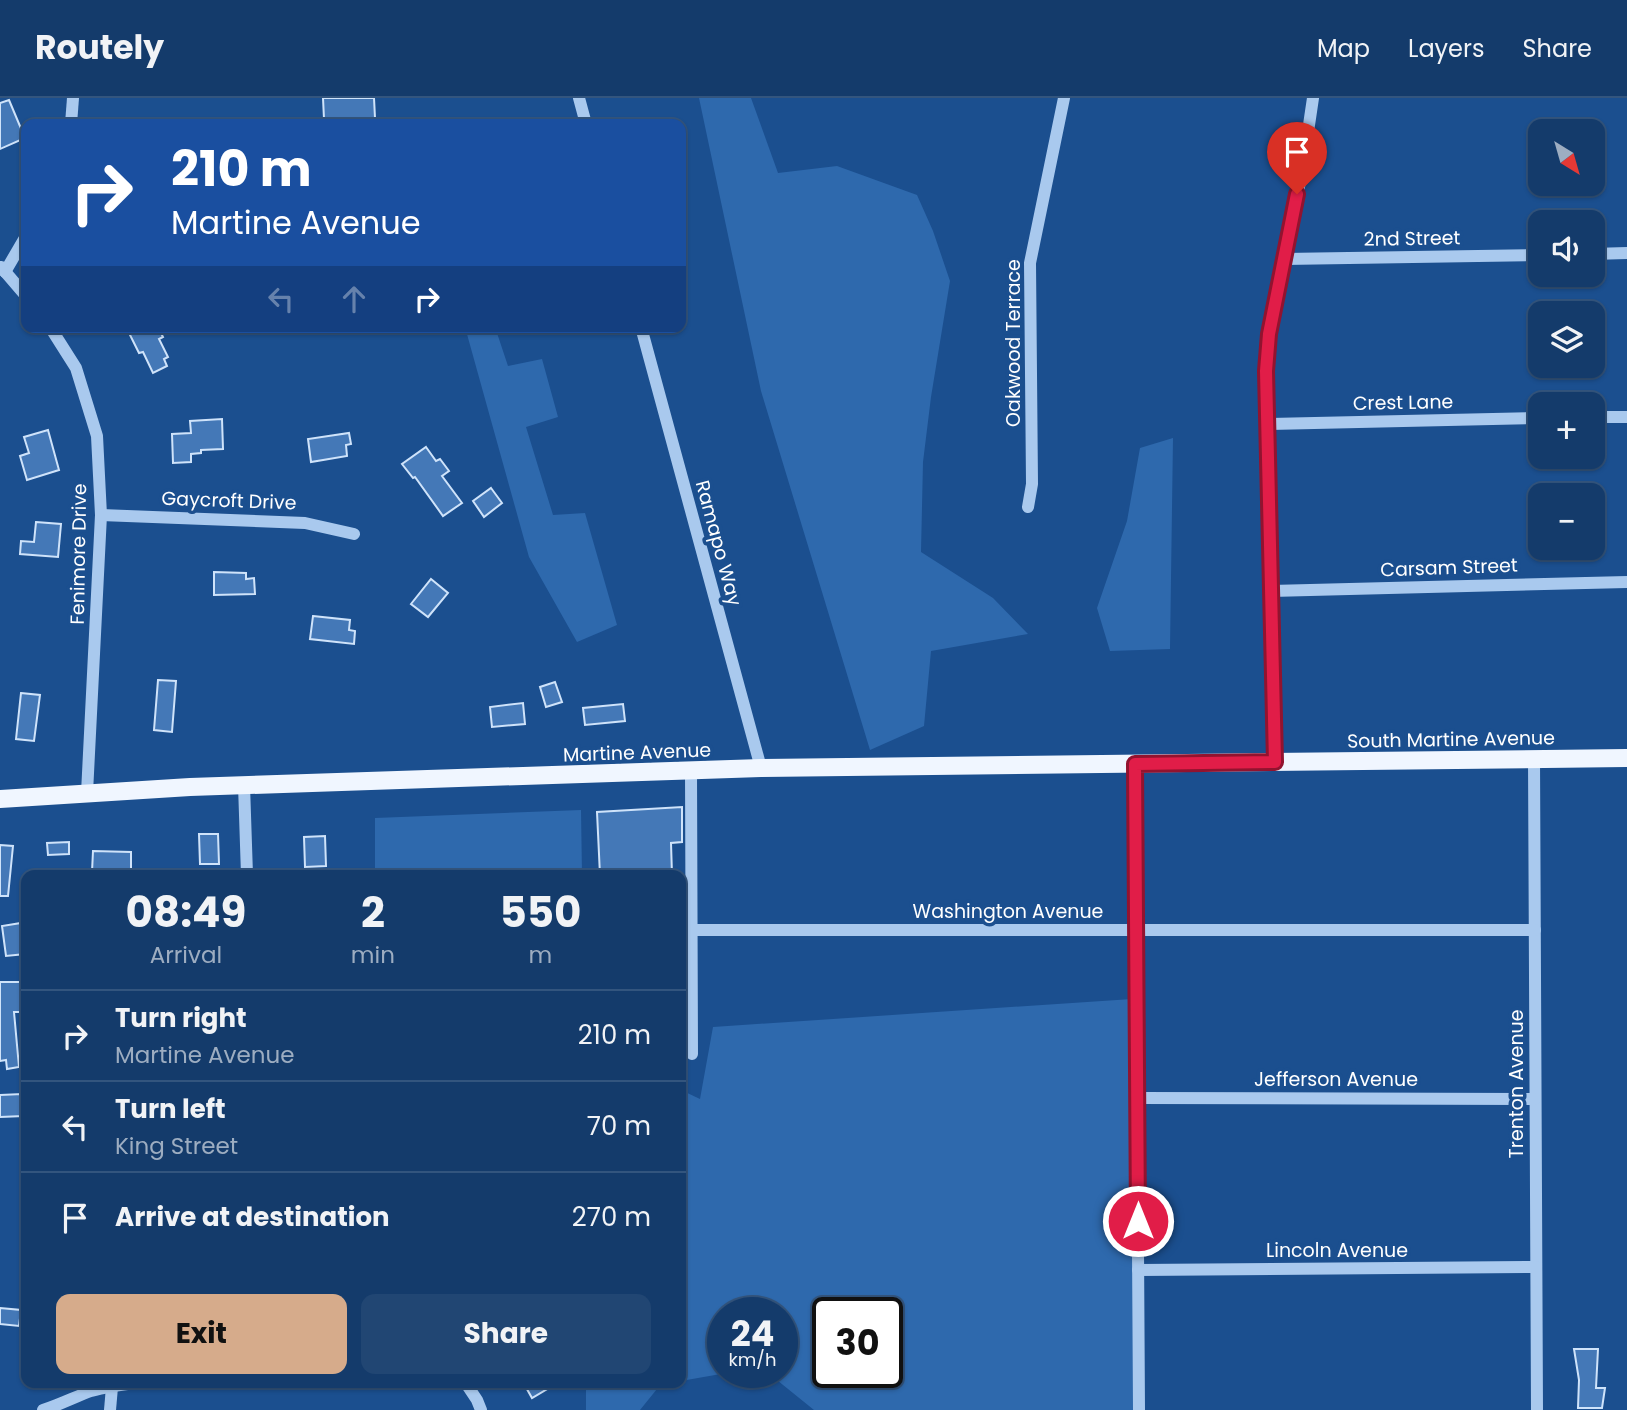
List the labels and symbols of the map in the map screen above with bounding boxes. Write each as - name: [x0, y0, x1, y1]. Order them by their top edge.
- north arrow: [1528, 119, 1605, 196]
- pin: [1267, 122, 1327, 194]
- street label: 2nd Street: [1363, 224, 1461, 253]
- street label: Oakwood Terrace: [1000, 259, 1027, 427]
- street label: Crest Lane: [1353, 388, 1453, 417]
- street label: Ramapo Way: [689, 477, 748, 609]
- street label: Fenimore Drive: [64, 483, 93, 625]
- street label: Gaycroft Drive: [161, 485, 297, 516]
- street label: Carsam Street: [1380, 552, 1518, 583]
- street label: South Martine Avenue: [1347, 724, 1555, 755]
- street label: Martine Avenue: [562, 736, 712, 769]
- street label: Washington Avenue: [913, 898, 1103, 925]
- street label: Trenton Avenue: [1503, 1010, 1530, 1158]
- street label: Jefferson Avenue: [1254, 1066, 1418, 1093]
- position arrow: [1101, 1184, 1175, 1258]
- street label: Lincoln Avenue: [1266, 1237, 1408, 1264]
- speed limit sign: 30: [812, 1297, 903, 1388]

